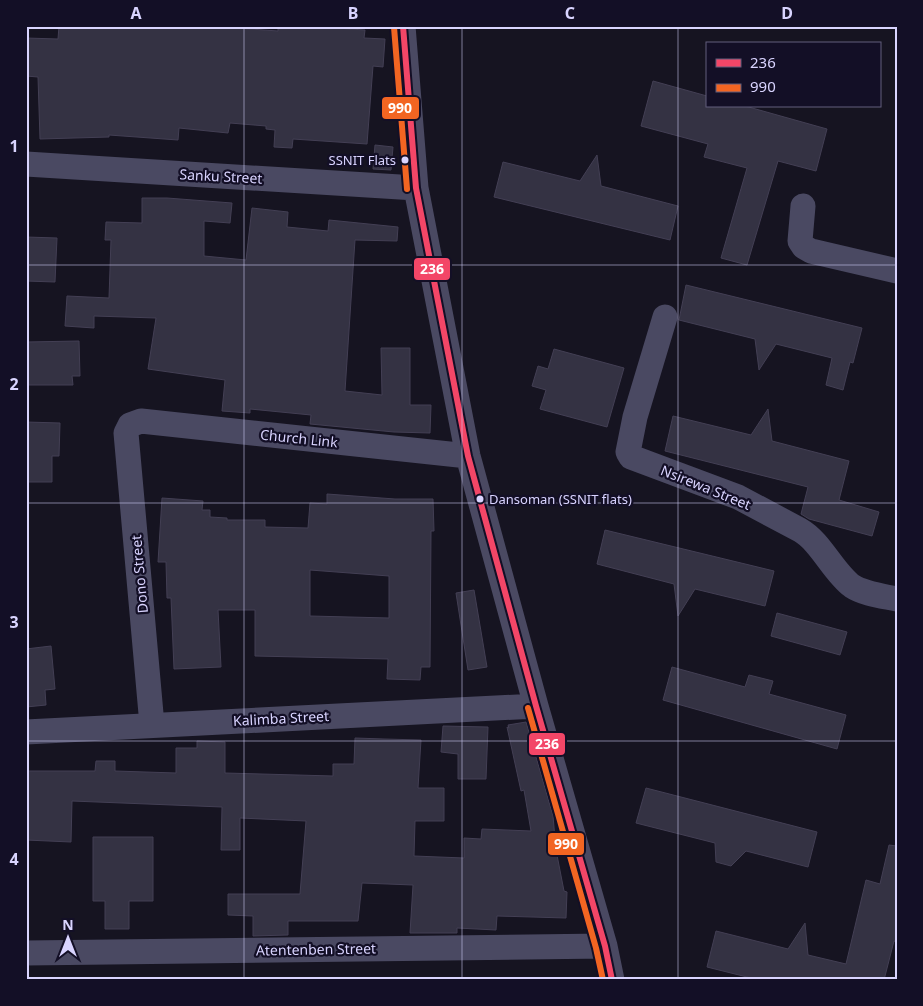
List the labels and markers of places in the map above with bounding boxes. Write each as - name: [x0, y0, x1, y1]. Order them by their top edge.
- place label: SSNIT Flats: [329, 151, 396, 169]
- marker: SSNIT Flats: [400, 155, 410, 165]
- place label: Dansoman (SSNIT flats): [489, 490, 632, 508]
- marker: Dansoman (SSNIT flats): [475, 494, 485, 504]

